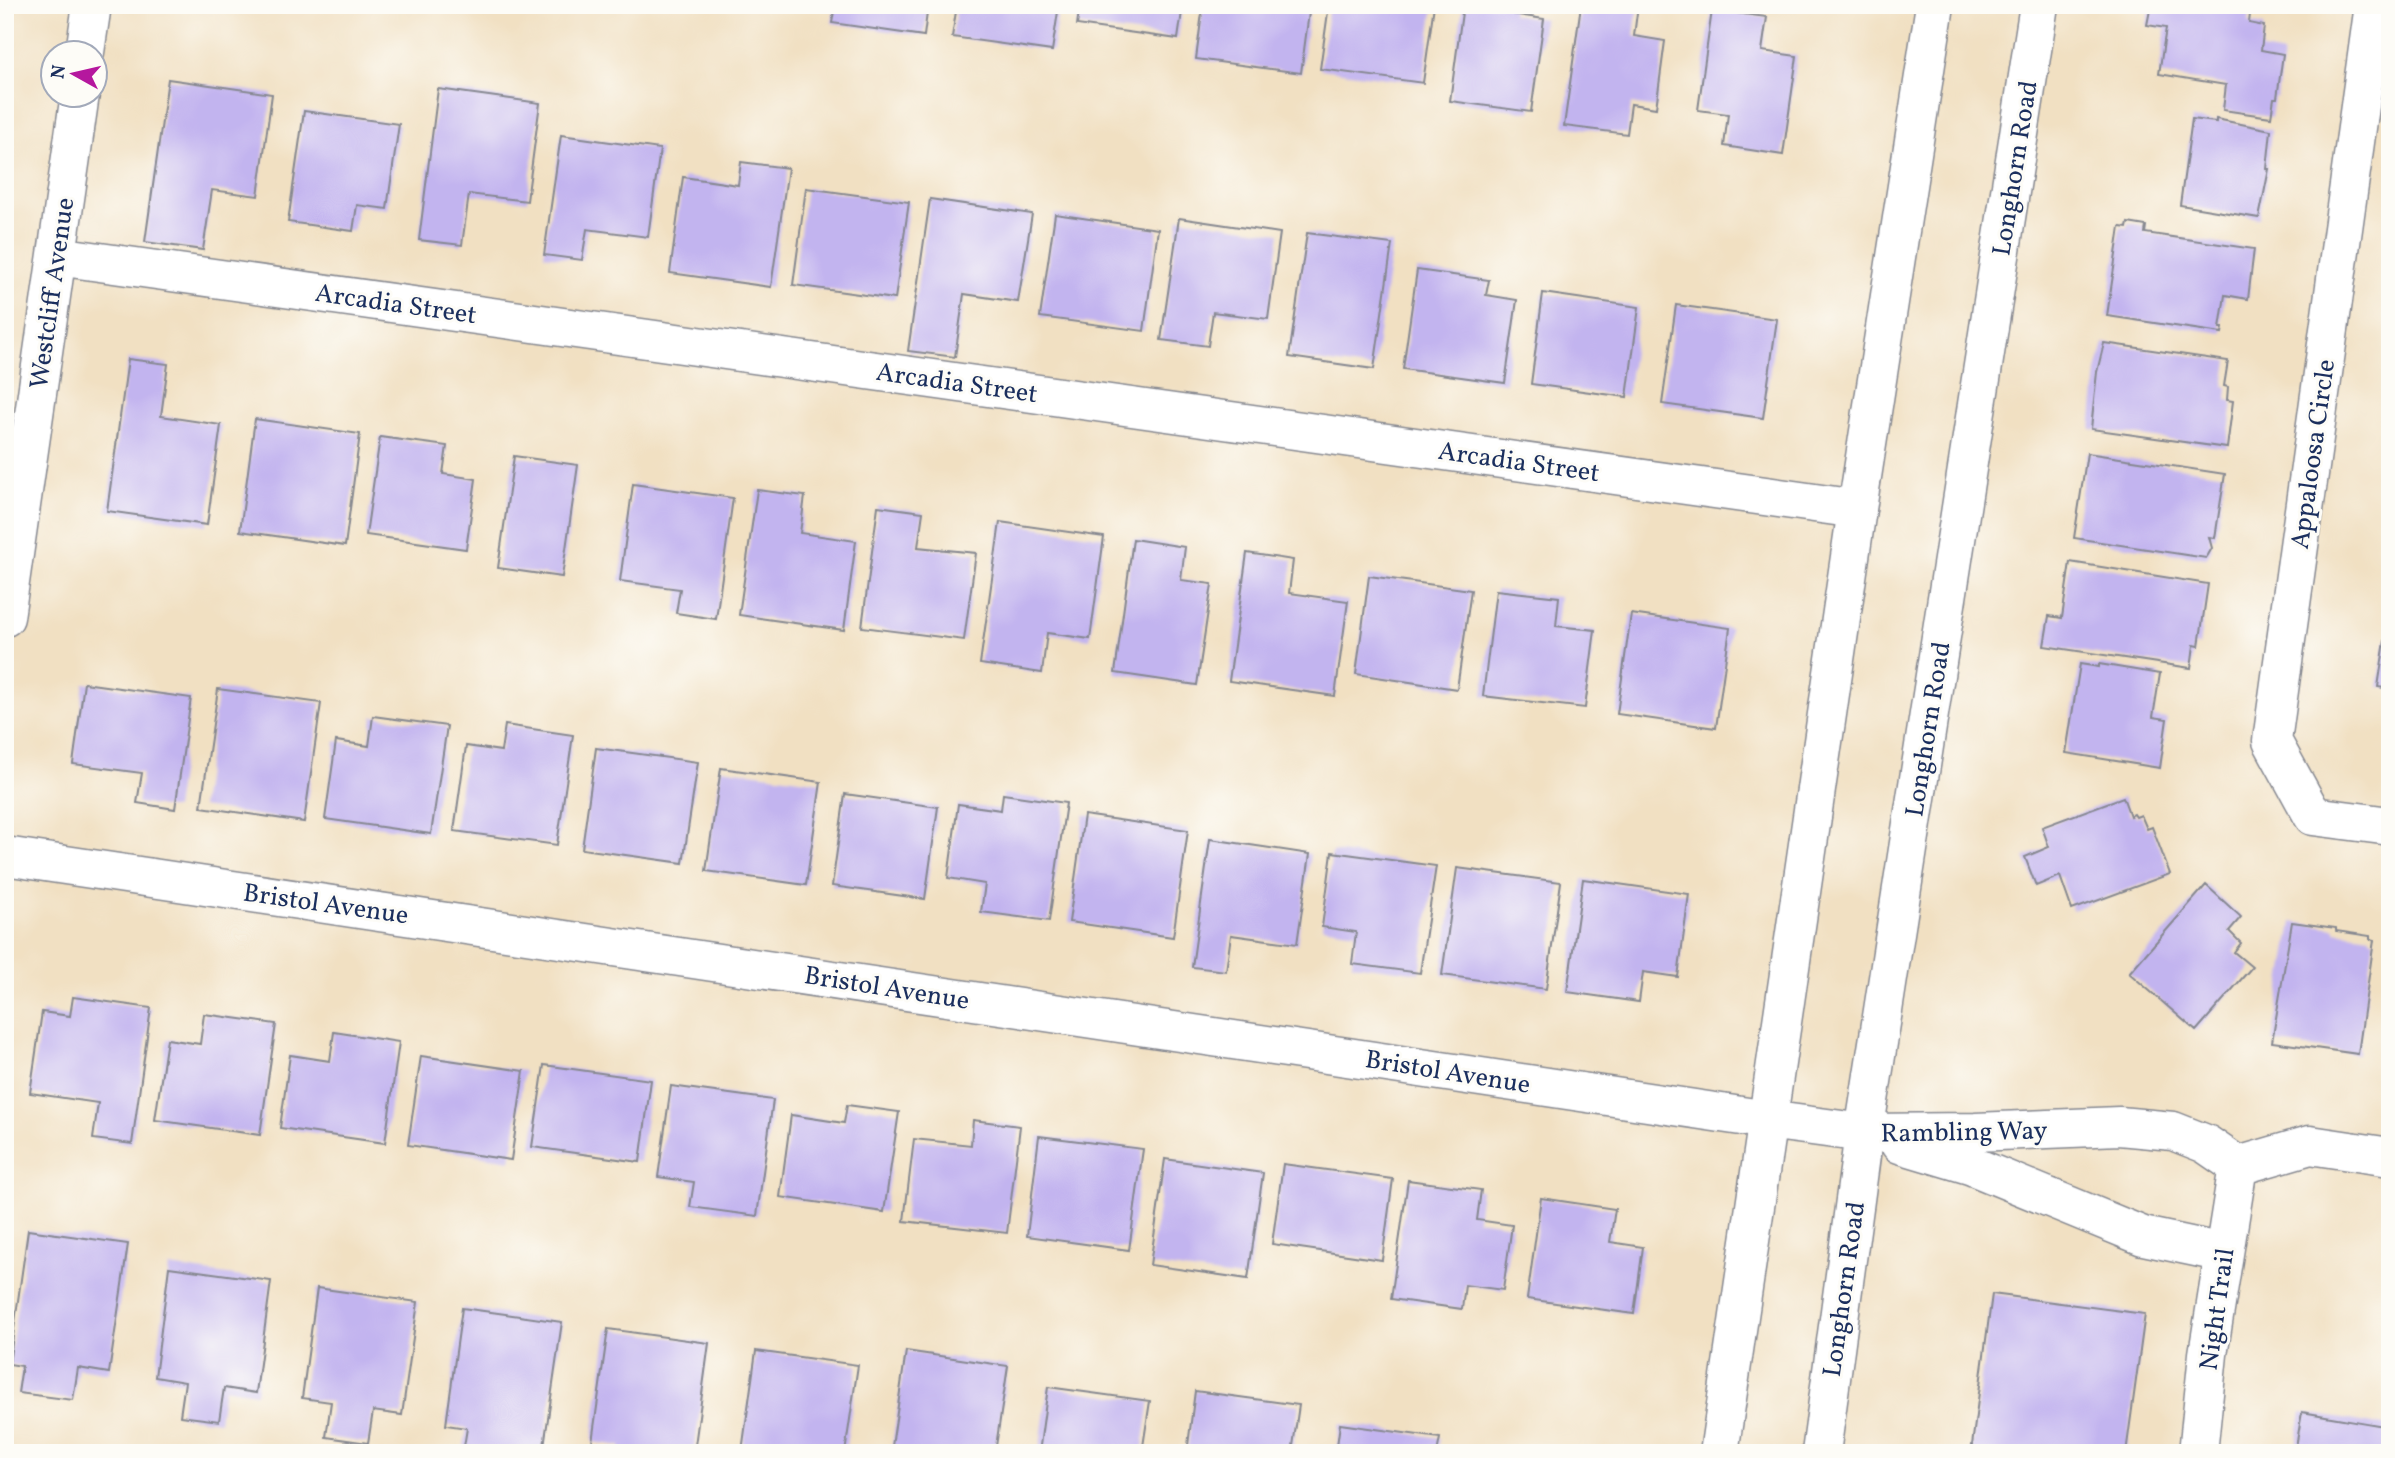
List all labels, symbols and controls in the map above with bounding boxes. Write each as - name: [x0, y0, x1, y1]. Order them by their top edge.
- north arrow: [38, 38, 108, 108]
- text: N: [45, 63, 73, 81]
- street label: Longhorn Road: [1984, 78, 2048, 258]
- street label: Westcliff Avenue: [22, 195, 84, 391]
- street label: Arcadia Street: [313, 276, 479, 334]
- street label: Arcadia Street: [874, 355, 1040, 413]
- street label: Appaloosa Circle: [2283, 357, 2345, 552]
- street label: Arcadia Street: [1436, 434, 1602, 492]
- street label: Longhorn Road: [1897, 639, 1961, 819]
- street label: Bristol Avenue: [241, 876, 411, 934]
- street label: Bristol Avenue: [802, 958, 972, 1020]
- street label: Bristol Avenue: [1363, 1042, 1533, 1104]
- street label: Rambling Way: [1880, 1114, 2048, 1152]
- street label: Longhorn Road: [1815, 1199, 1875, 1379]
- street label: Night Trail: [2192, 1246, 2244, 1373]

